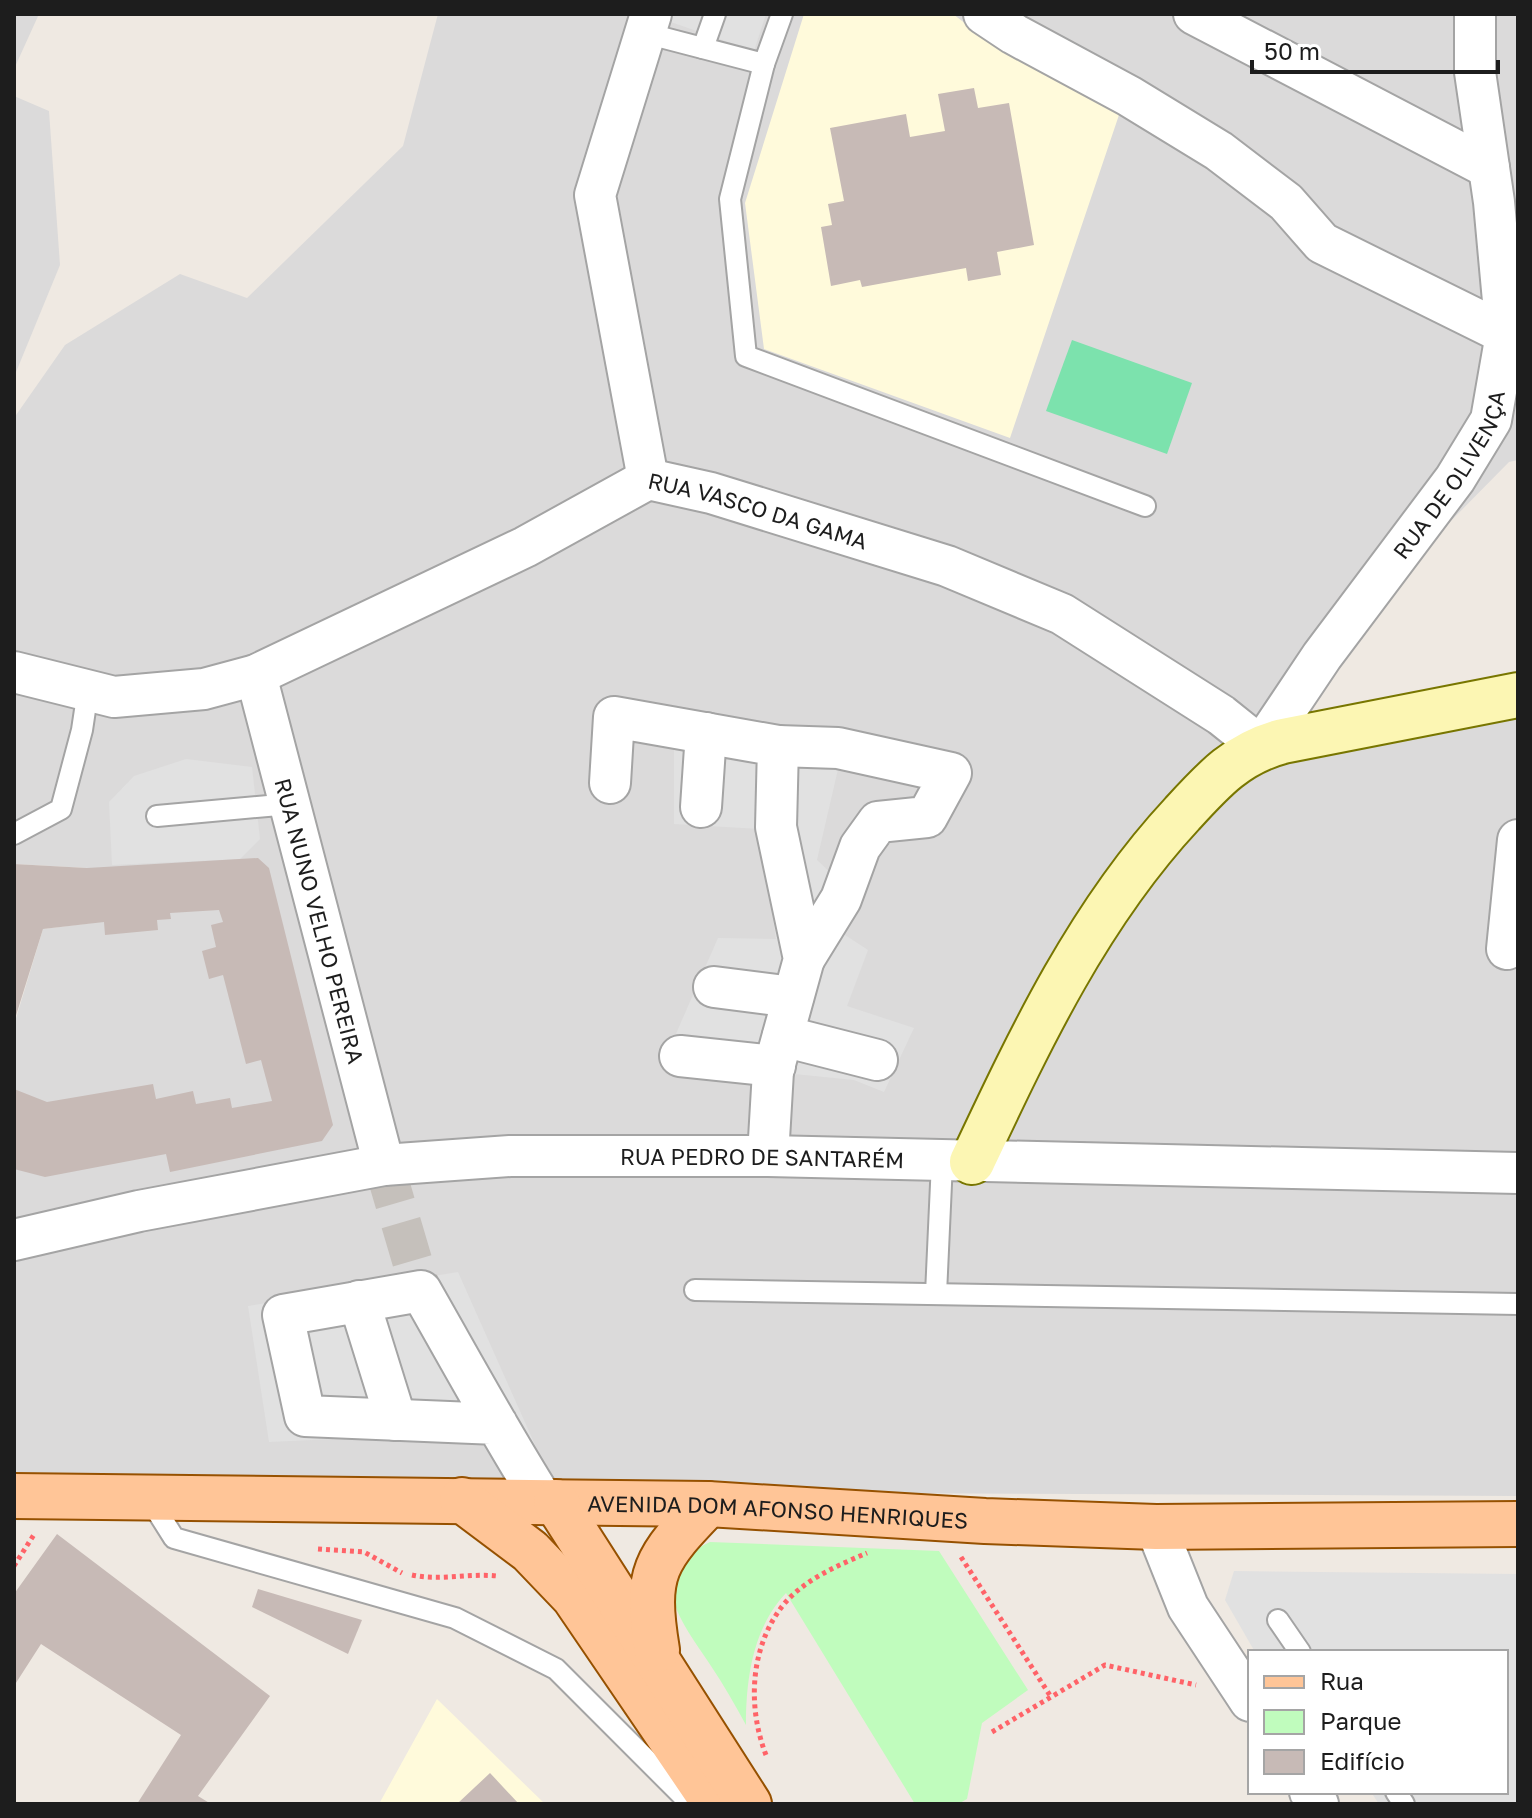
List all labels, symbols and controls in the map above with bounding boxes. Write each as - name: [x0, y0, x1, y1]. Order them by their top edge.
- scale bar: [1252, 24, 1498, 74]
- text: 50 m: [1264, 36, 1320, 65]
- street label: RUA DE OLIVENÇA: [1387, 388, 1509, 564]
- street label: RUA VASCO DA GAMA: [646, 466, 871, 554]
- street label: RUA NUNO VELHO PEREIRA: [270, 775, 370, 1067]
- street label: RUA PEDRO DE SANTARÉM: [620, 1142, 904, 1173]
- street label: AVENIDA DOM AFONSO HENRIQUES: [587, 1489, 969, 1533]
- legend: [1248, 1650, 1508, 1794]
- text: Rua: [1320, 1666, 1364, 1695]
- text: Parque: [1320, 1706, 1401, 1735]
- text: Edifício: [1320, 1746, 1405, 1775]

